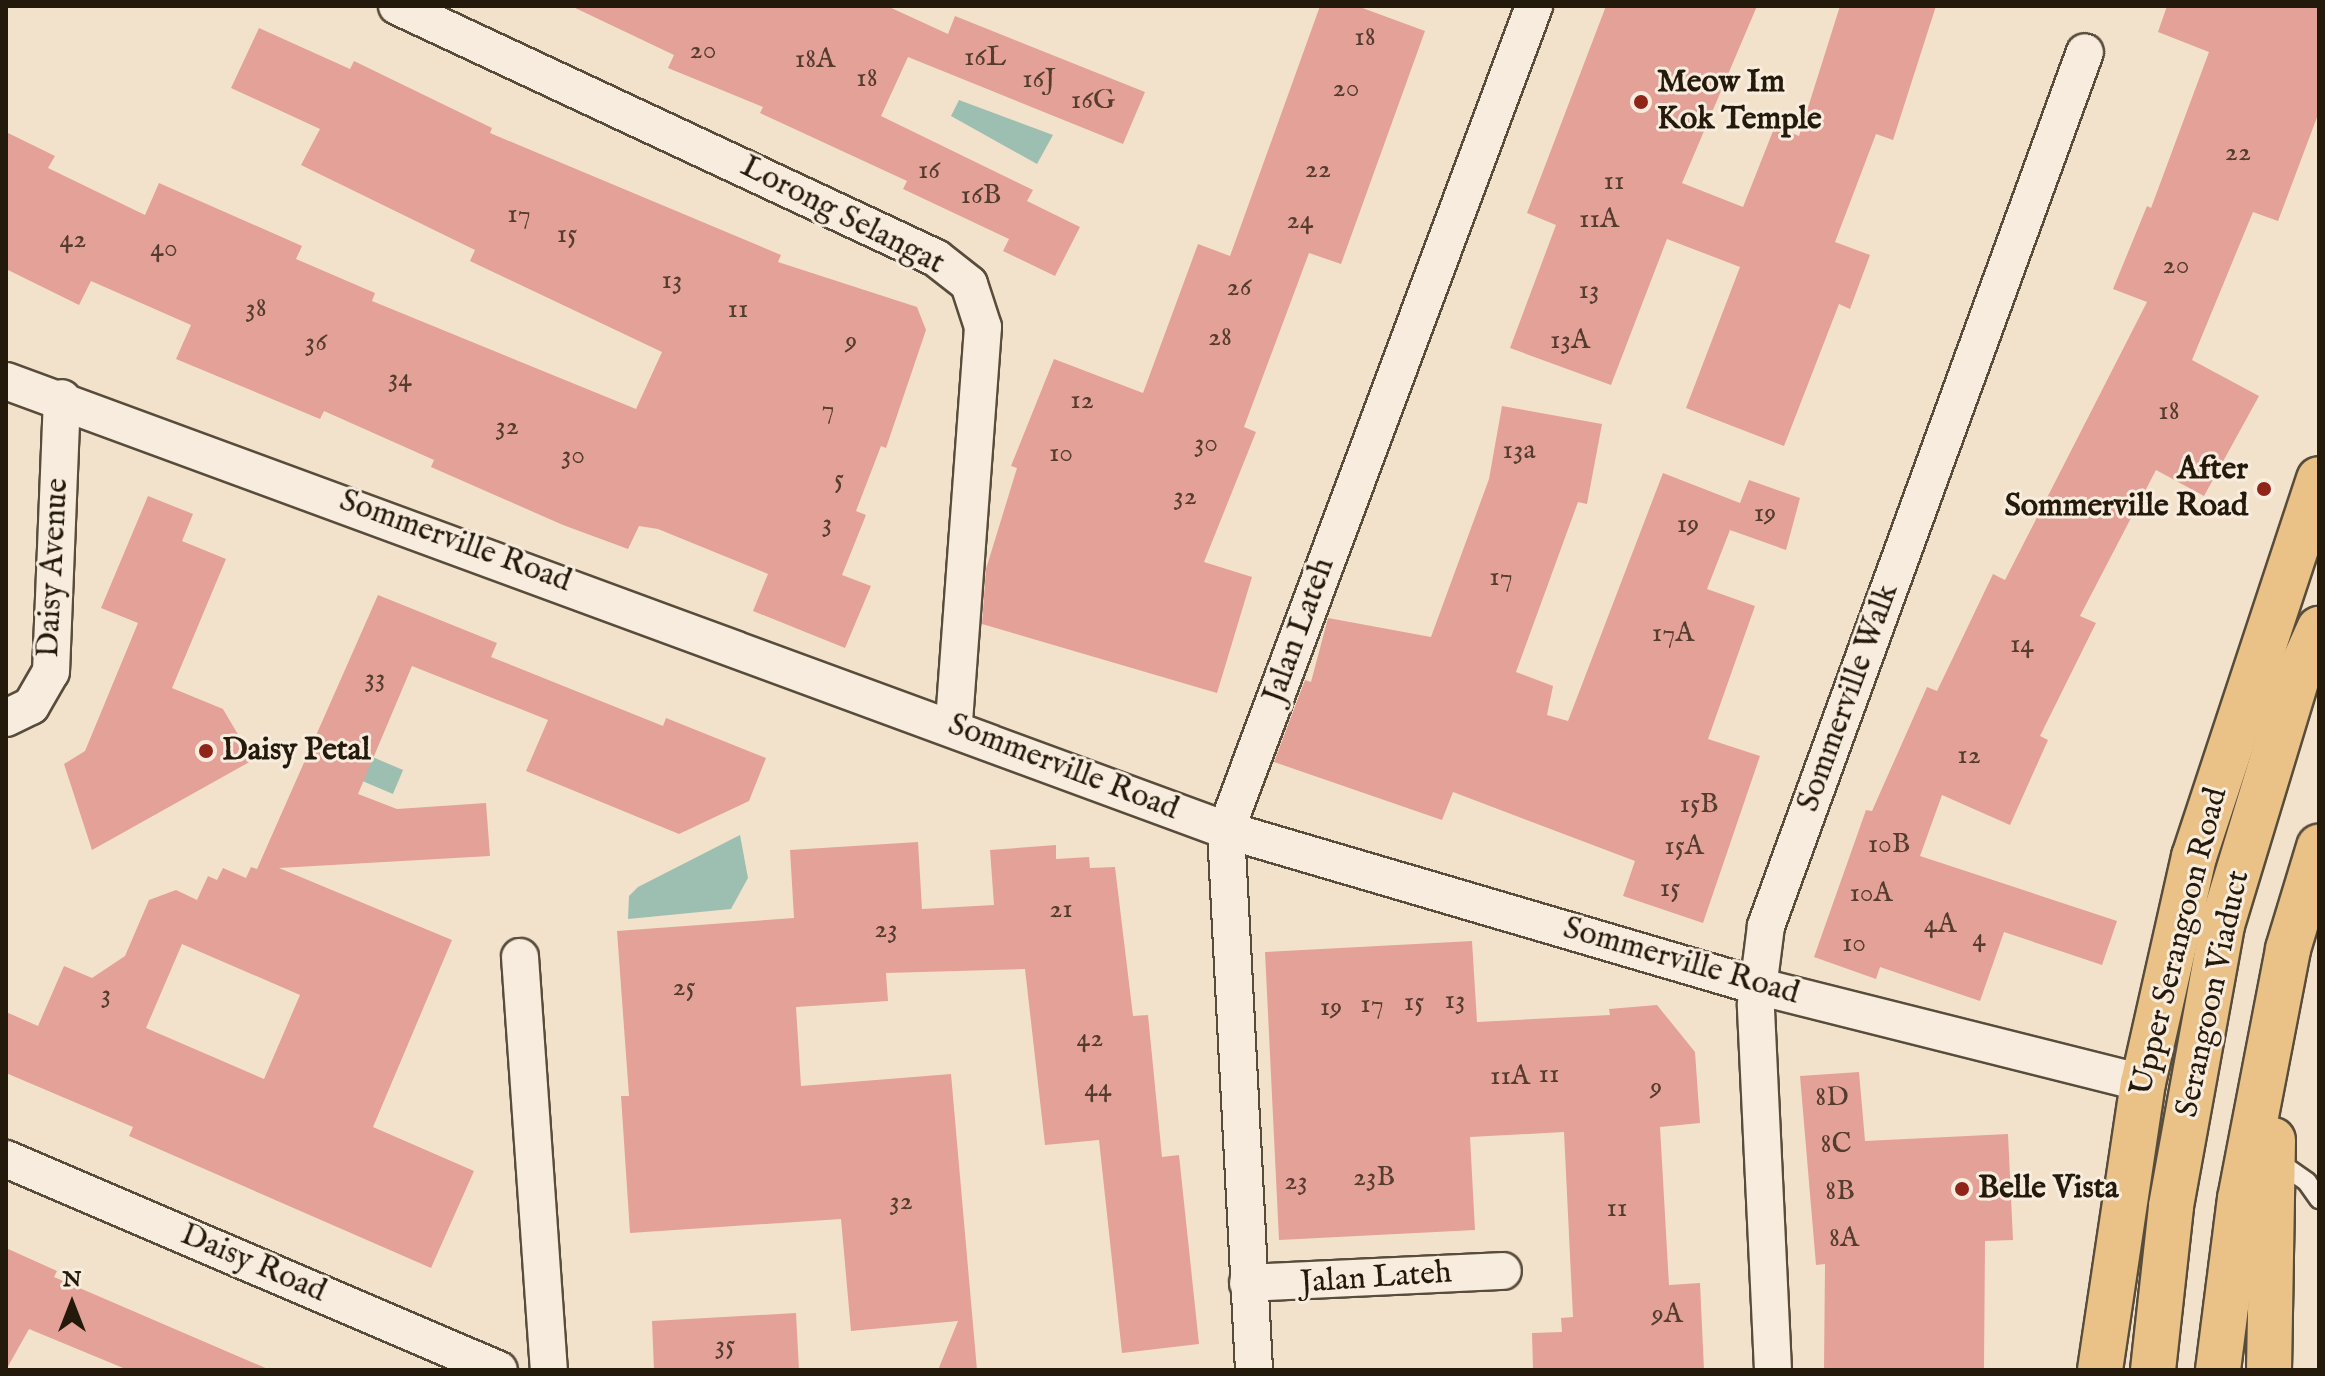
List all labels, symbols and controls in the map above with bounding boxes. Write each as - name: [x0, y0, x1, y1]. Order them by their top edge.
- house number: 18: [1354, 21, 1376, 55]
- house number: 20: [690, 34, 716, 68]
- house number: 16L: [964, 41, 1006, 75]
- house number: 18A: [795, 43, 835, 77]
- house number: 18: [856, 62, 878, 96]
- house number: 16J: [1022, 63, 1056, 97]
- place label: Meow Im Kok Temple: [1657, 65, 1822, 140]
- house number: 20: [1333, 72, 1359, 106]
- house number: 16G: [1071, 84, 1115, 118]
- marker: Meow Im Kok Temple: [1632, 93, 1650, 111]
- house number: 22: [2225, 136, 2251, 170]
- street label: Lorong Selangat: [734, 148, 950, 284]
- house number: 22: [1305, 153, 1331, 187]
- house number: 16: [918, 154, 940, 188]
- house number: 11: [1604, 165, 1624, 199]
- house number: 16B: [961, 179, 1001, 213]
- house number: 17: [507, 198, 531, 232]
- house number: 11A: [1579, 203, 1619, 237]
- house number: 24: [1287, 204, 1313, 238]
- house number: 15: [557, 218, 577, 252]
- house number: 42: [60, 223, 86, 257]
- house number: 40: [150, 232, 178, 266]
- house number: 20: [2163, 249, 2189, 283]
- house number: 13: [662, 264, 682, 298]
- house number: 26: [1227, 271, 1251, 305]
- house number: 13: [1579, 274, 1599, 308]
- house number: 38: [245, 292, 267, 326]
- house number: 11: [728, 293, 748, 327]
- house number: 28: [1208, 321, 1232, 355]
- house number: 13A: [1550, 324, 1590, 358]
- house number: 9: [845, 325, 857, 359]
- house number: 36: [305, 326, 327, 360]
- house number: 34: [388, 362, 412, 396]
- house number: 12: [1070, 384, 1094, 418]
- house number: 7: [821, 393, 835, 427]
- house number: 18: [2158, 395, 2180, 429]
- house number: 32: [495, 410, 519, 444]
- house number: 30: [1194, 427, 1218, 461]
- house number: 13a: [1503, 434, 1535, 468]
- house number: 10: [1049, 437, 1073, 471]
- house number: 30: [561, 439, 585, 473]
- place label: After Sommerville Road: [2004, 452, 2248, 527]
- house number: 5: [834, 463, 844, 497]
- street label: Daisy Avenue: [30, 477, 78, 659]
- house number: 32: [1173, 480, 1197, 514]
- marker: After Sommerville Road: [2255, 480, 2273, 498]
- street label: Sommerville Road: [334, 482, 576, 602]
- house number: 19: [1754, 497, 1776, 531]
- house number: 3: [822, 507, 832, 541]
- house number: 19: [1677, 508, 1699, 542]
- street label: Jalan Lateh: [1256, 553, 1344, 709]
- house number: 17: [1489, 561, 1513, 595]
- street label: Sommerville Walk: [1790, 579, 1908, 817]
- house number: 17A: [1652, 617, 1694, 651]
- house number: 14: [2010, 628, 2034, 662]
- house number: 33: [365, 662, 385, 696]
- street label: Sommerville Road: [942, 706, 1184, 830]
- place label: Daisy Petal: [222, 732, 370, 770]
- house number: 12: [1957, 739, 1981, 773]
- marker: Daisy Petal: [197, 742, 215, 760]
- street label: Upper Serangoon Road: [2123, 784, 2237, 1100]
- house number: 15B: [1679, 788, 1719, 822]
- house number: 10B: [1868, 828, 1910, 862]
- house number: 15A: [1664, 830, 1704, 864]
- street label: Serangoon Viaduct: [2169, 867, 2259, 1121]
- house number: 15: [1660, 872, 1680, 906]
- house number: 10A: [1850, 877, 1892, 911]
- house number: 21: [1049, 893, 1073, 927]
- house number: 4A: [1924, 908, 1956, 942]
- street label: Sommerville Road: [1559, 910, 1803, 1014]
- house number: 23: [874, 913, 898, 947]
- house number: 4: [1972, 922, 1986, 956]
- house number: 10: [1842, 927, 1866, 961]
- house number: 25: [672, 971, 696, 1005]
- house number: 3: [101, 978, 111, 1012]
- house number: 13: [1445, 984, 1465, 1018]
- house number: 15: [1404, 986, 1424, 1020]
- house number: 17: [1360, 988, 1384, 1022]
- house number: 19: [1320, 991, 1342, 1025]
- house number: 42: [1077, 1022, 1103, 1056]
- house number: 11: [1539, 1058, 1559, 1092]
- house number: 11A: [1490, 1060, 1530, 1094]
- house number: 9: [1650, 1071, 1662, 1105]
- house number: 44: [1084, 1072, 1112, 1106]
- house number: 8D: [1815, 1081, 1849, 1115]
- house number: 8C: [1821, 1128, 1851, 1162]
- house number: 23B: [1353, 1161, 1395, 1195]
- house number: 23: [1284, 1165, 1308, 1199]
- place label: Belle Vista: [1978, 1170, 2118, 1208]
- house number: 8B: [1825, 1175, 1855, 1209]
- marker: Belle Vista: [1953, 1180, 1971, 1198]
- house number: 32: [889, 1185, 913, 1219]
- house number: 11: [1607, 1192, 1627, 1226]
- street label: Daisy Road: [174, 1216, 332, 1312]
- house number: 8A: [1829, 1222, 1859, 1256]
- street label: Jalan Lateh: [1299, 1255, 1453, 1303]
- north arrow: [32, 1264, 112, 1344]
- text: N: [62, 1266, 82, 1294]
- house number: 9A: [1651, 1298, 1683, 1332]
- house number: 35: [715, 1329, 735, 1363]

